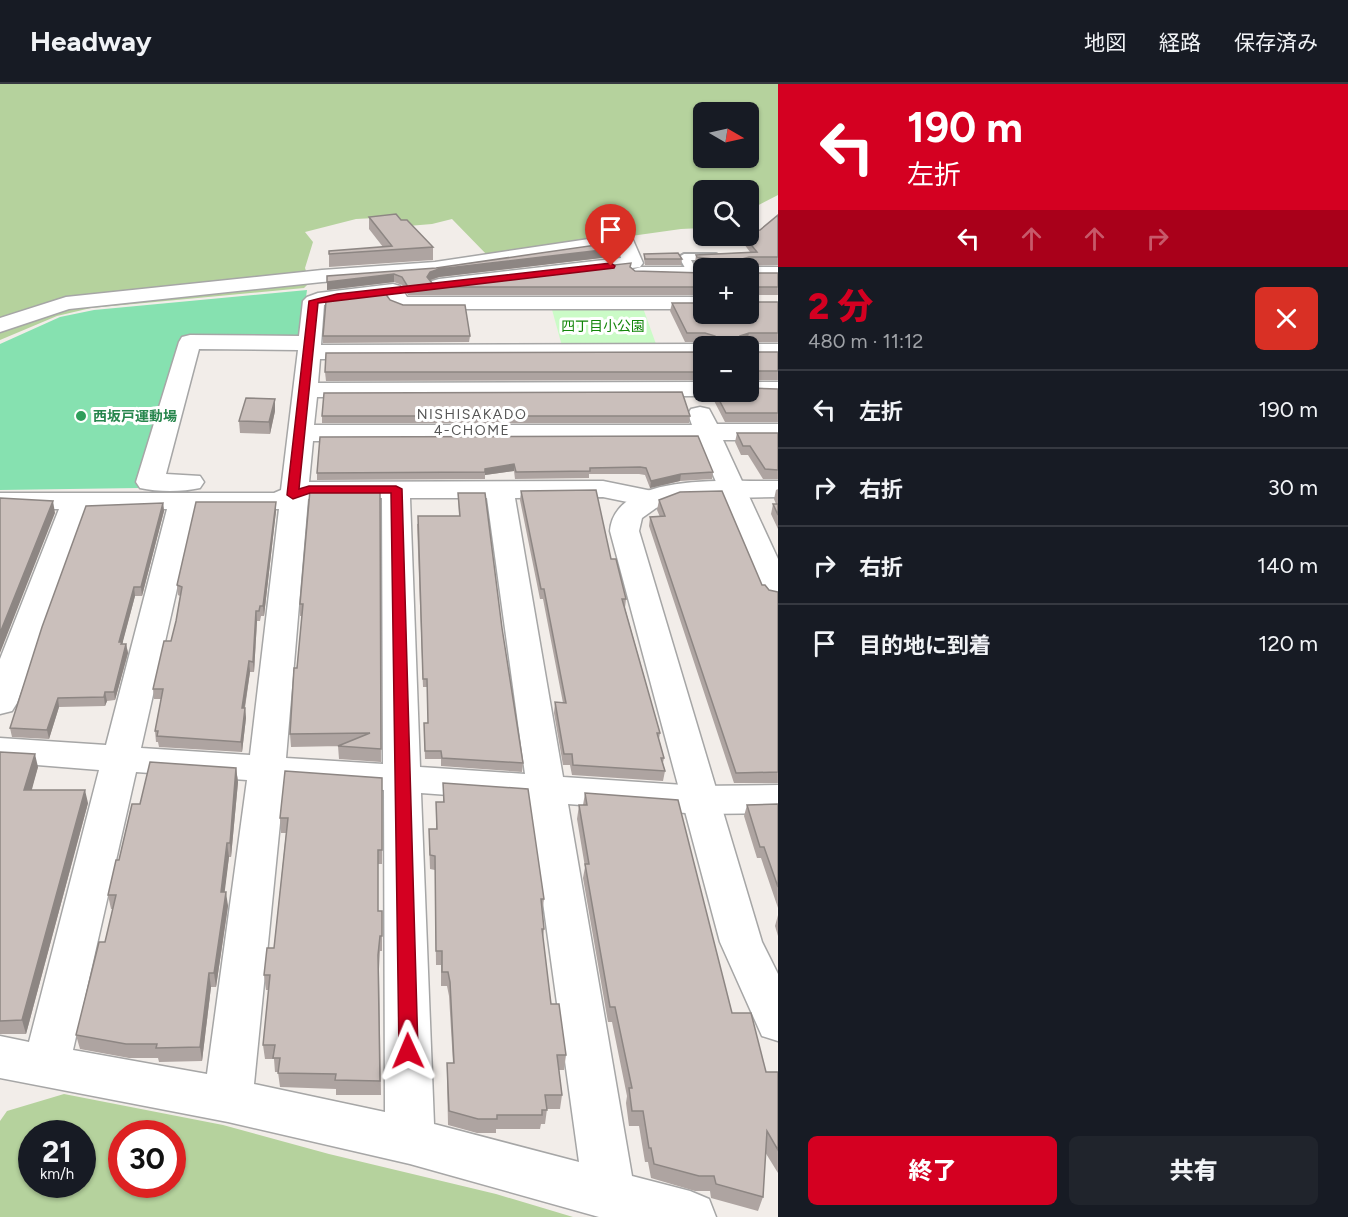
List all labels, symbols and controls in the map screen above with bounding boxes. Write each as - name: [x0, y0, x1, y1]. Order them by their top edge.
- text: Headway: [30, 24, 152, 58]
- text: 地図: [1084, 30, 1126, 55]
- text: 経路: [1159, 30, 1201, 55]
- text: 保存済み: [1234, 30, 1318, 55]
- north arrow: [693, 102, 759, 168]
- map controls: [693, 102, 759, 402]
- text: 190 m: [907, 102, 1023, 153]
- icon: left: [808, 108, 886, 186]
- text: 左折: [907, 158, 961, 191]
- button: search: [693, 180, 759, 246]
- pin: [585, 204, 636, 266]
- icon: arrive: [594, 213, 627, 246]
- icon: left: [952, 222, 985, 255]
- icon: ahead: [1015, 222, 1048, 255]
- icon: ahead: [1078, 222, 1111, 255]
- icon: right: [1141, 222, 1174, 255]
- button: +: [693, 258, 759, 324]
- text: 2 分: [808, 285, 874, 328]
- button: close: [1255, 287, 1318, 350]
- park label: 四丁目小公園: [561, 318, 645, 335]
- text: 480 m · 11:12: [808, 329, 923, 353]
- button: −: [693, 336, 759, 402]
- icon: left: [808, 393, 841, 426]
- text: 190 m: [1258, 396, 1318, 423]
- text: 左折: [859, 398, 903, 425]
- district label: NISHISAKADO 4-CHOME: [417, 406, 527, 439]
- place label: 西坂戸運動場: [93, 408, 177, 425]
- marker: 西坂戸運動場: [74, 409, 88, 423]
- icon: right: [808, 471, 841, 504]
- text: 30 m: [1268, 474, 1318, 501]
- text: 右折: [859, 476, 903, 503]
- icon: right: [808, 549, 841, 582]
- text: 140 m: [1257, 552, 1318, 579]
- text: 右折: [859, 554, 903, 581]
- icon: arrive: [808, 627, 841, 660]
- text: 120 m: [1258, 630, 1318, 657]
- text: 目的地に到着: [859, 632, 991, 659]
- position arrow: [376, 1019, 440, 1083]
- speed limit sign: 30: [108, 1120, 186, 1198]
- text: 21: [42, 1133, 72, 1170]
- button: 終了: [808, 1136, 1057, 1205]
- button: 共有: [1069, 1136, 1318, 1205]
- text: km/h: [40, 1165, 74, 1183]

